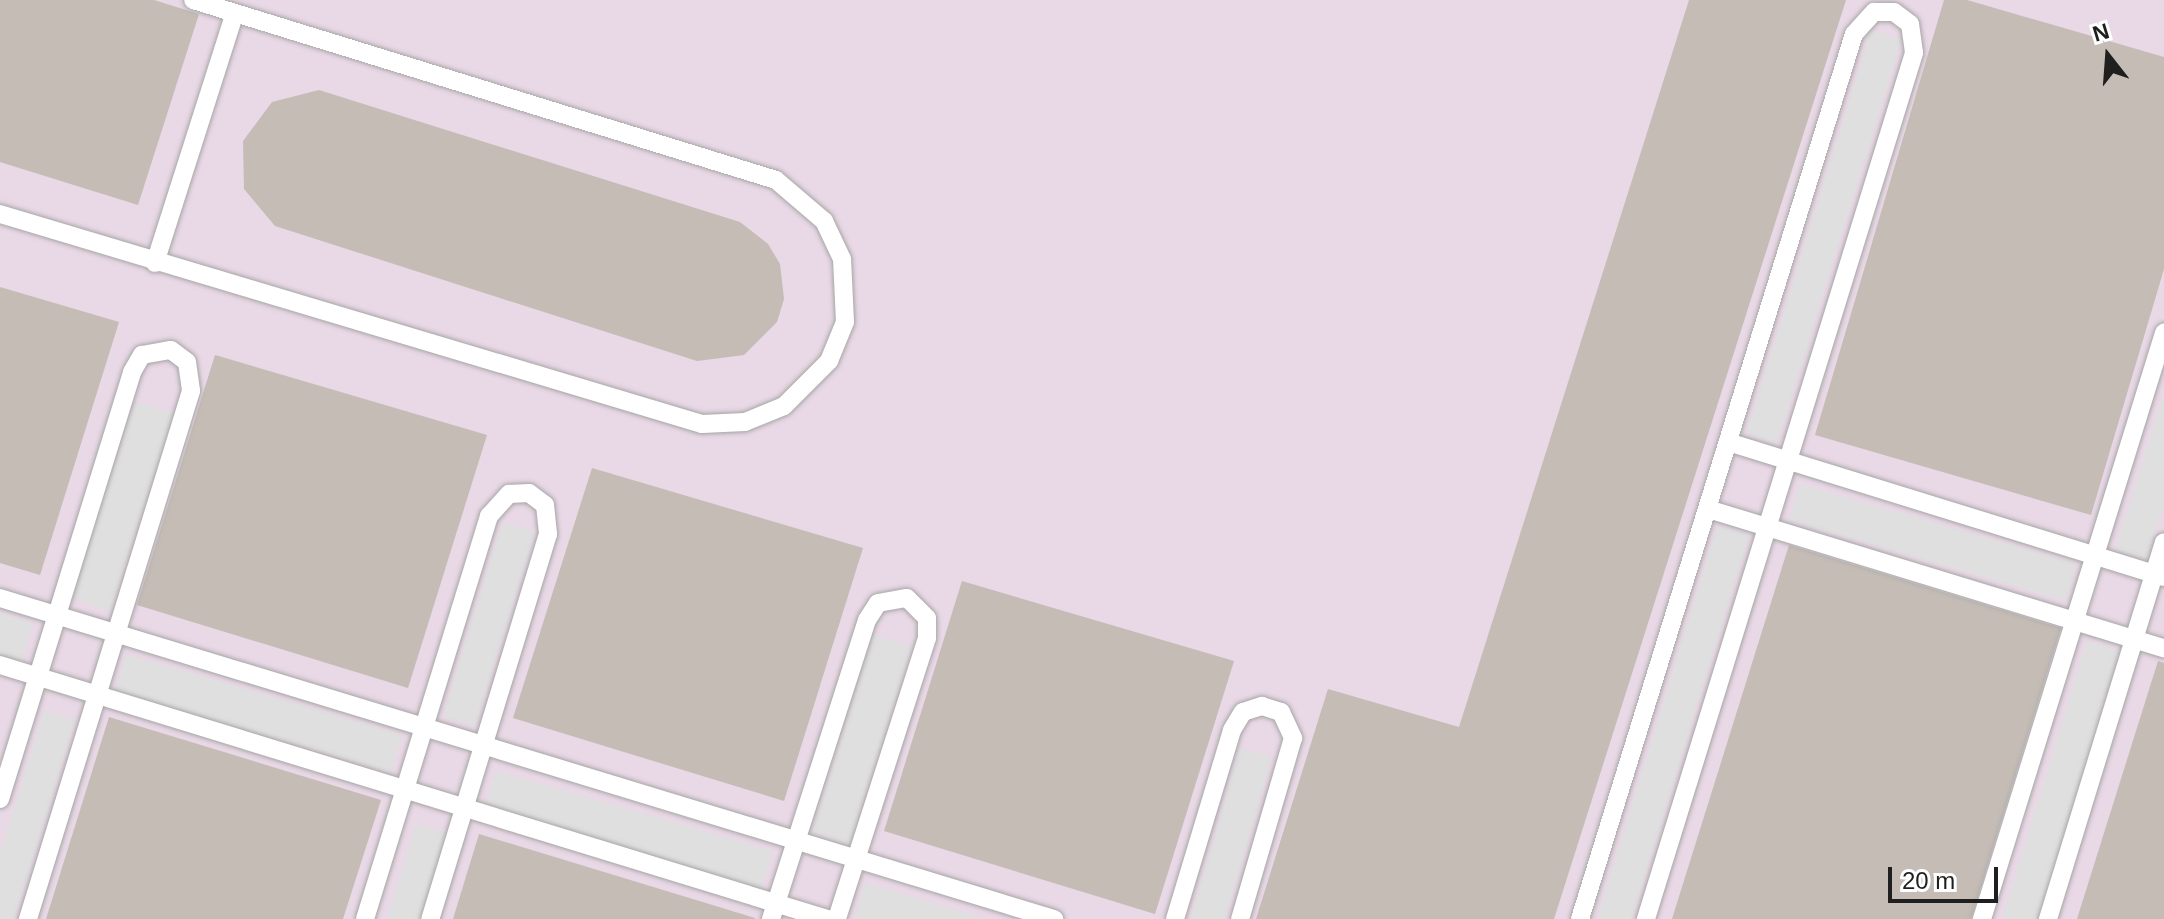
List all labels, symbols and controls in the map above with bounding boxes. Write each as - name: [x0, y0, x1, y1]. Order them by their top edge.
- north arrow: [2068, 16, 2148, 96]
- text: N: [2090, 18, 2112, 47]
- scale bar: [1892, 851, 2002, 901]
- text: 20 m: [1902, 867, 1955, 894]

